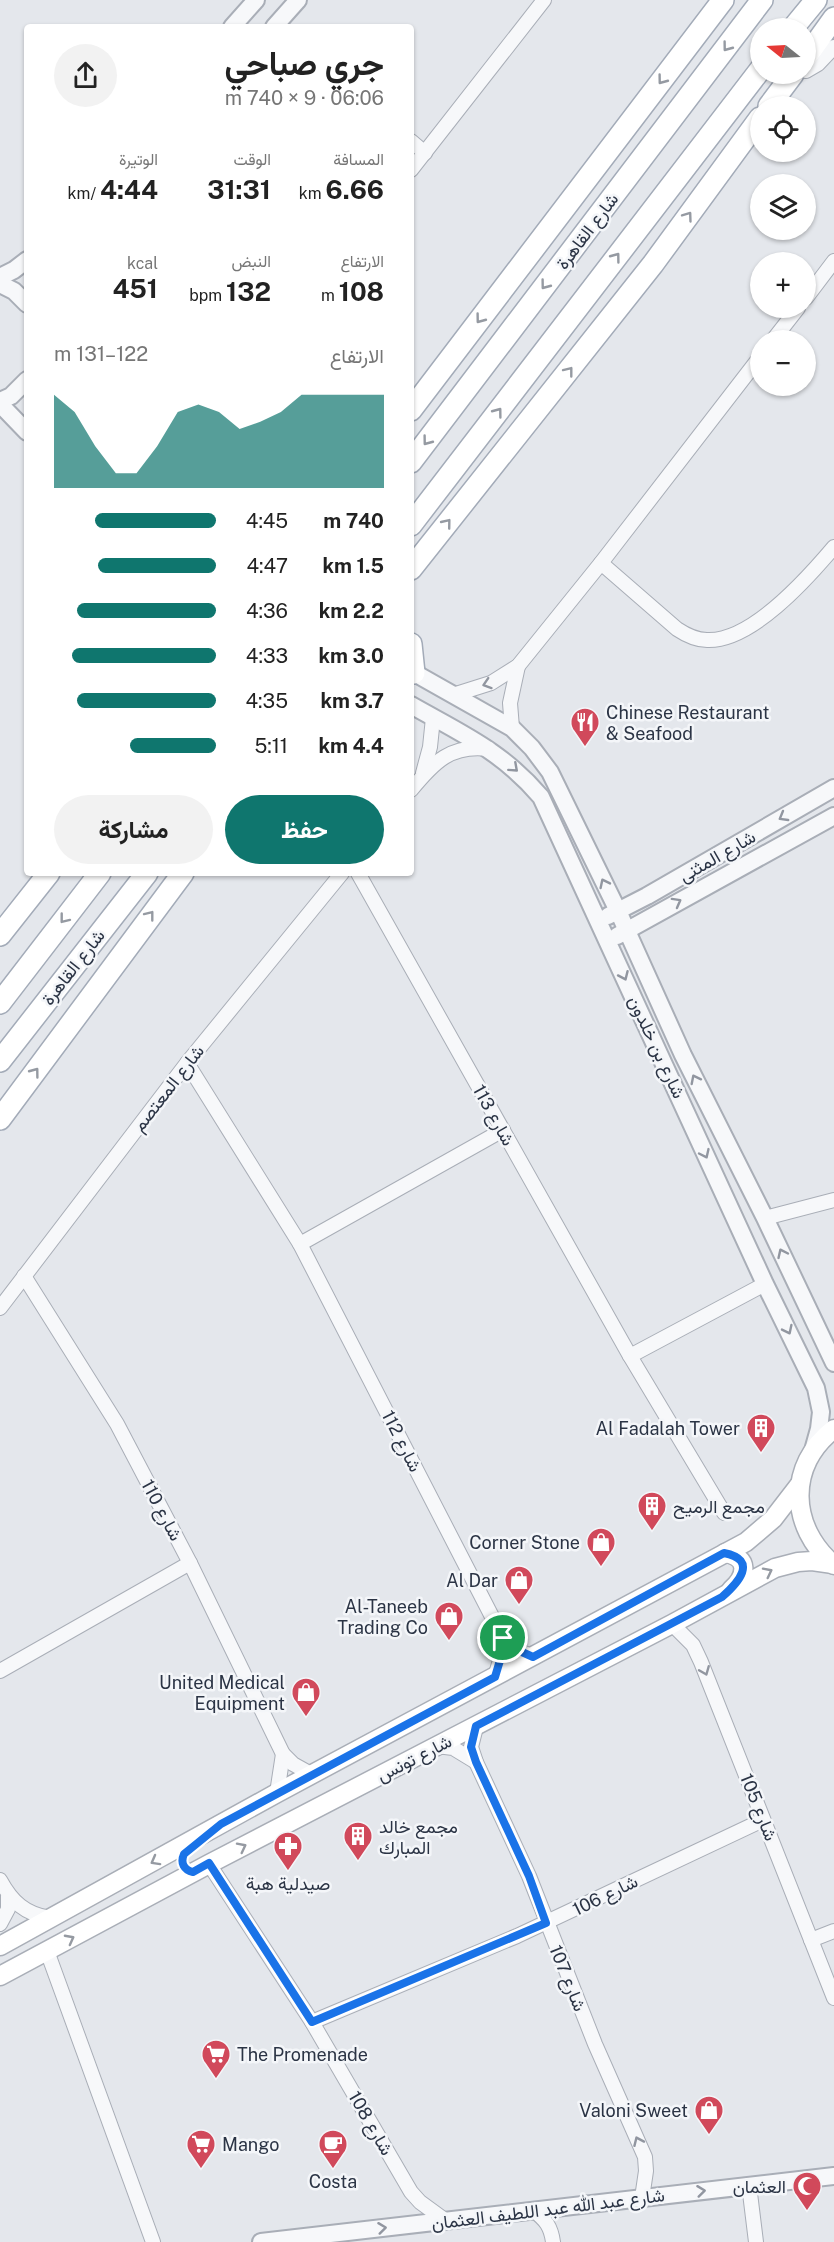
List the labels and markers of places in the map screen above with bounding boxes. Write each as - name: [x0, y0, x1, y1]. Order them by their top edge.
- place label: Chinese Restaurant & Seafood: [606, 702, 769, 744]
- restaurant icon: Chinese Restaurant & Seafood: [569, 706, 601, 748]
- building icon: Al Fadalah Tower: [745, 1412, 777, 1454]
- place label: Al Fadalah Tower: [596, 1418, 740, 1439]
- building icon: مجمع الرميح: [636, 1490, 668, 1532]
- place label: مجمع الرميح: [673, 1496, 765, 1519]
- shop icon: Corner Stone: [585, 1526, 617, 1568]
- place label: Corner Stone: [469, 1532, 580, 1553]
- shop icon: Al Dar: [503, 1564, 535, 1606]
- place label: Al Dar: [446, 1570, 498, 1591]
- place label: Al-Taneeb Trading Co: [337, 1596, 428, 1638]
- shop icon: Al-Taneeb Trading Co: [433, 1600, 465, 1642]
- pin: [477, 1612, 528, 1663]
- place label: United Medical Equipment: [159, 1672, 285, 1714]
- shop icon: United Medical Equipment: [290, 1676, 322, 1718]
- place label: مجمع خالد المبارك: [379, 1816, 458, 1859]
- building icon: مجمع خالد المبارك: [342, 1820, 374, 1862]
- pharmacy icon: صيدلية هبة: [272, 1830, 304, 1872]
- place label: صيدلية هبة: [246, 1873, 330, 1894]
- supermarket icon: The Promenade: [200, 2038, 232, 2080]
- place label: The Promenade: [237, 2044, 368, 2065]
- shop icon: Valoni Sweet: [693, 2094, 725, 2136]
- place label: Valoni Sweet: [579, 2100, 688, 2121]
- supermarket icon: Mango: [185, 2128, 217, 2170]
- cafe icon: Costa: [317, 2128, 349, 2170]
- place label: Mango: [222, 2134, 279, 2155]
- mosque icon: العثمان: [791, 2170, 823, 2212]
- place label: Costa: [309, 2171, 357, 2192]
- place label: العثمان: [733, 2176, 786, 2197]

